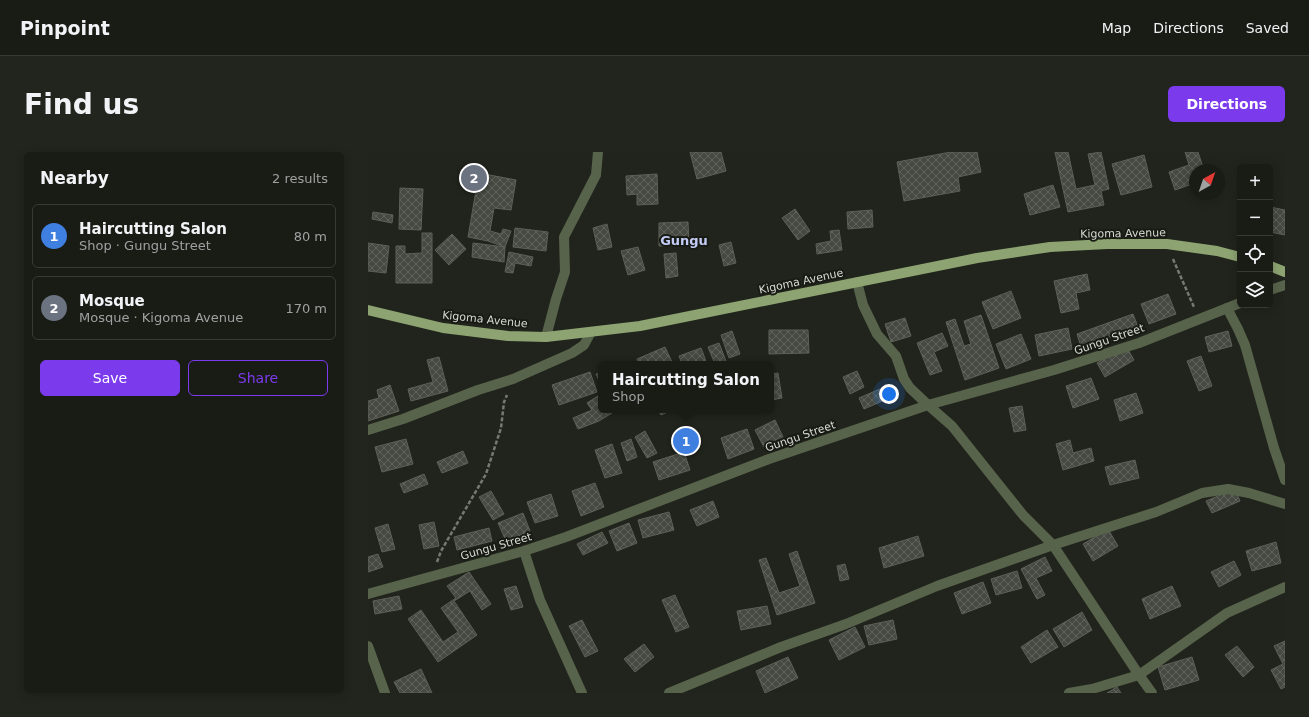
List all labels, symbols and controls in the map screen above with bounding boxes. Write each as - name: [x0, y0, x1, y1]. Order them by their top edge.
- text: Pinpoint: [20, 17, 110, 39]
- text: Map: [1102, 20, 1131, 36]
- text: Directions: [1153, 20, 1224, 36]
- text: Saved: [1246, 20, 1289, 36]
- button: Directions: [1168, 86, 1285, 122]
- text: Find us: [24, 88, 139, 121]
- pin: 2: [461, 163, 487, 193]
- north arrow: [1189, 164, 1225, 200]
- map controls: [1237, 164, 1273, 308]
- button: +: [1237, 164, 1273, 200]
- text: Nearby: [40, 168, 109, 188]
- text: 2 results: [272, 171, 328, 186]
- button: −: [1237, 200, 1273, 236]
- text: Haircutting Salon: [79, 220, 227, 238]
- street label: Kigoma Avenue: [1080, 226, 1166, 241]
- text: 1: [49, 229, 59, 244]
- text: 80 m: [294, 229, 327, 244]
- district label: Gungu: [660, 233, 708, 248]
- button: locate: [1237, 236, 1273, 272]
- text: Shop · Gungu Street: [79, 238, 211, 253]
- street label: Kigoma Avenue: [758, 266, 845, 297]
- button: layers: [1237, 272, 1273, 308]
- text: Mosque: [79, 292, 145, 310]
- text: 2: [49, 301, 59, 316]
- text: 170 m: [285, 301, 327, 316]
- street label: Kigoma Avenue: [442, 309, 529, 330]
- text: Mosque · Kigoma Avenue: [79, 310, 243, 325]
- street label: Gungu Street: [1072, 321, 1147, 358]
- button: Save: [40, 360, 180, 396]
- button: Share: [188, 360, 328, 396]
- popup: [598, 361, 774, 413]
- text: Haircutting Salon: [612, 371, 760, 389]
- your location: [879, 384, 899, 404]
- text: Shop: [612, 389, 645, 404]
- street label: Gungu Street: [763, 418, 838, 455]
- pin: 1: [673, 426, 699, 456]
- street label: Gungu Street: [459, 530, 534, 563]

